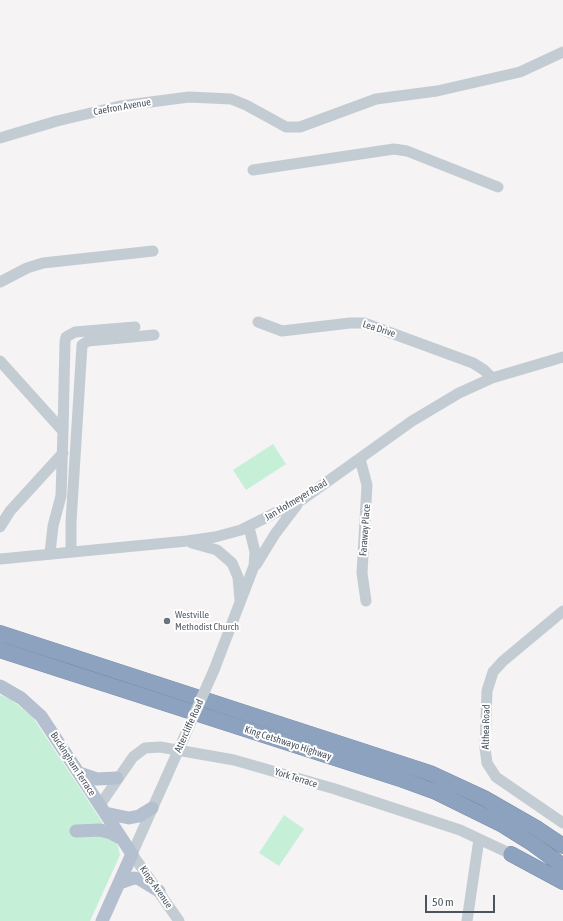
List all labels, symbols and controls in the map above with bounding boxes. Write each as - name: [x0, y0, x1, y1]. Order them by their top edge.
- street label: Caefron Avenue: [92, 96, 152, 118]
- street label: Lea Drive: [361, 318, 397, 340]
- street label: Jan Hofmeyer Road: [263, 477, 329, 523]
- street label: Faraway Place: [357, 503, 373, 557]
- place label: Westville Methodist Church: [175, 609, 239, 632]
- marker: Westville Methodist Church: [162, 616, 172, 626]
- street label: Attercliffe Road: [172, 697, 206, 755]
- street label: Althea Road: [480, 704, 492, 750]
- street label: King Cetshwayo Highway: [243, 723, 333, 763]
- street label: Buckingham Terrace: [48, 730, 98, 798]
- street label: York Terrace: [273, 766, 319, 790]
- street label: Kings Avenue: [137, 864, 175, 910]
- scale bar: [427, 887, 497, 913]
- text: 50 m: [432, 895, 454, 909]

